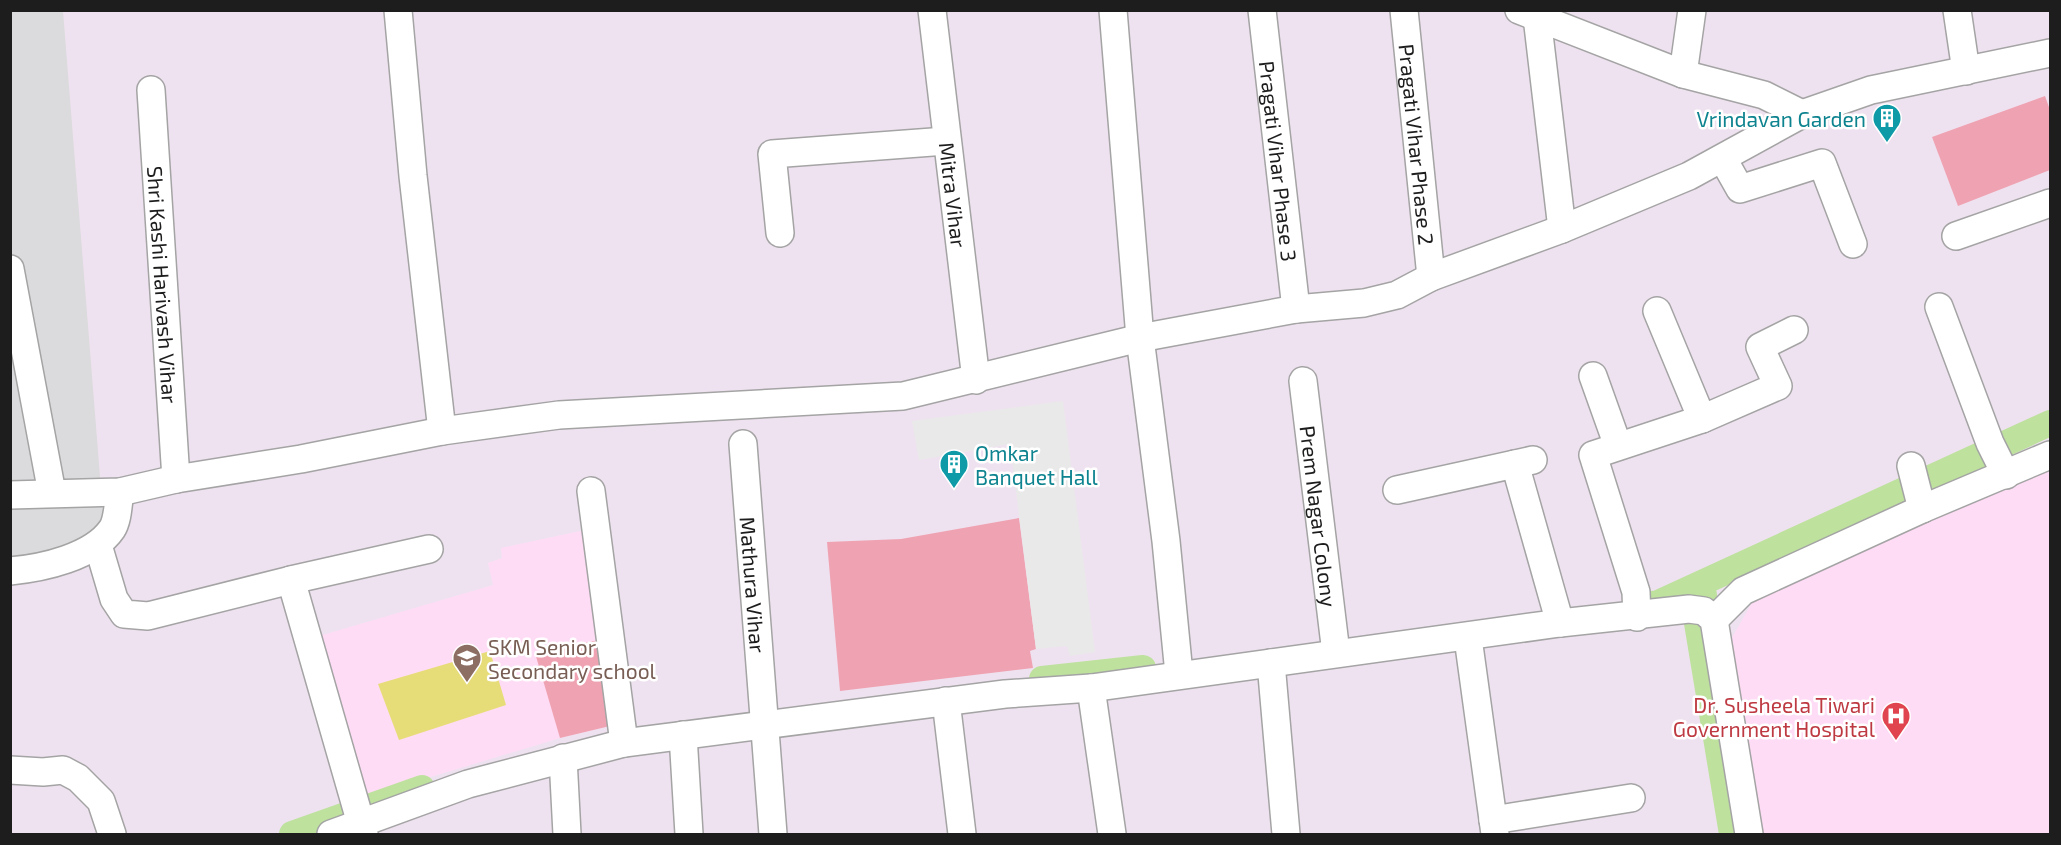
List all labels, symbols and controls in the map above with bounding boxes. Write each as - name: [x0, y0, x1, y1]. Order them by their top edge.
- street label: Pragati Vihar Phase 2: [1395, 43, 1440, 246]
- street label: Pragati Vihar Phase 3: [1255, 59, 1303, 263]
- building icon: Vrindavan Garden: [1871, 102, 1903, 144]
- place label: Vrindavan Garden: [1697, 106, 1866, 131]
- street label: Mitra Vihar: [935, 141, 973, 249]
- street label: Shri Kashi Harivash Vihar: [143, 165, 184, 405]
- street label: Prem Nagar Colony: [1296, 424, 1343, 608]
- place label: Omkar Banquet Hall: [975, 440, 1098, 489]
- building icon: Omkar Banquet Hall: [938, 448, 970, 490]
- street label: Mathura Vihar: [736, 516, 772, 654]
- place label: SKM Senior Secondary school: [488, 634, 657, 683]
- school or university icon: SKM Senior Secondary school: [451, 642, 483, 684]
- place label: Dr. Susheela Tiwari Government Hospital: [1673, 692, 1876, 741]
- hospital icon: Dr. Susheela Tiwari Government Hospital: [1880, 700, 1912, 742]

